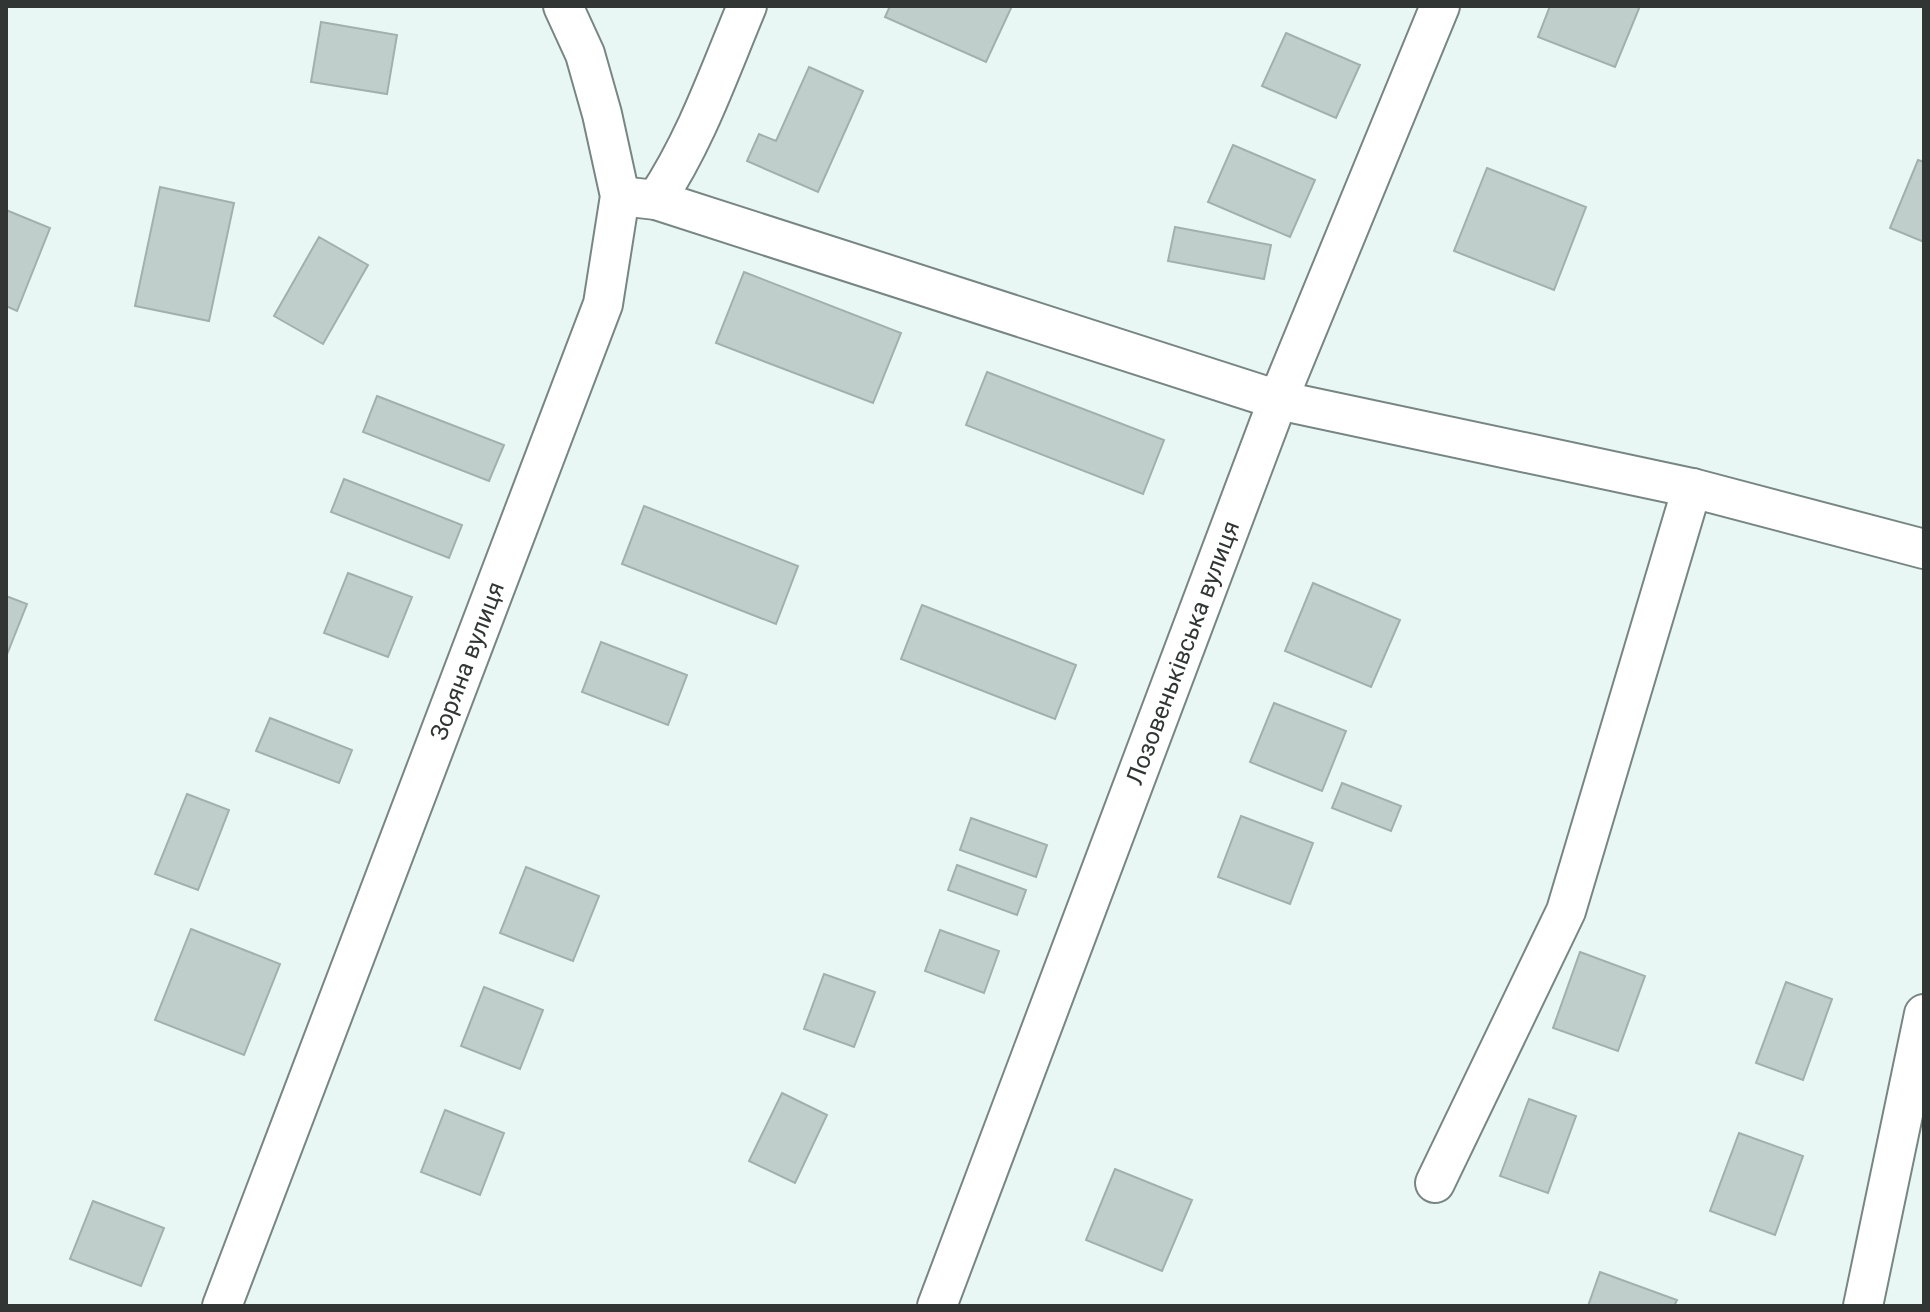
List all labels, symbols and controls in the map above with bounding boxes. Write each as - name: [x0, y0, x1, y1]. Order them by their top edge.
- street label: Лозовеньківська вулиця: [1120, 517, 1245, 789]
- street label: Зоряна вулиця: [424, 578, 510, 744]

